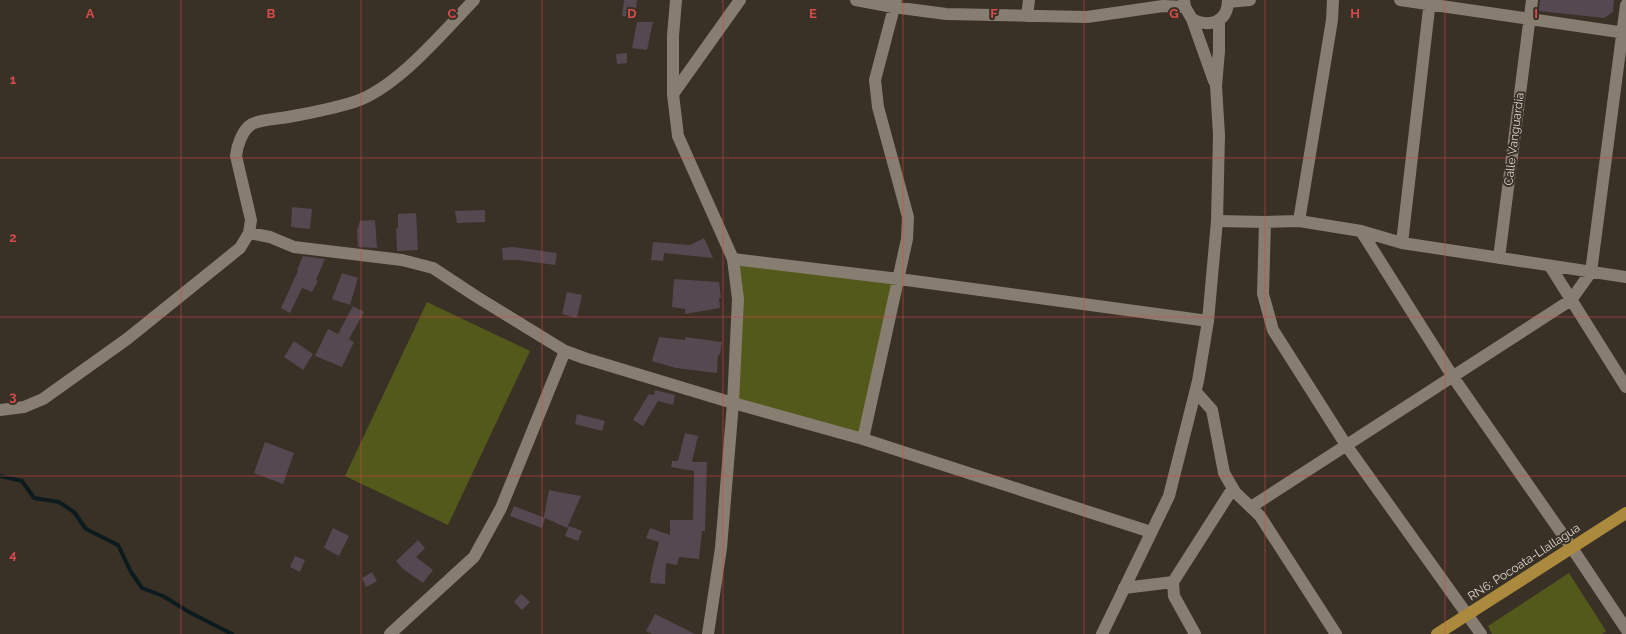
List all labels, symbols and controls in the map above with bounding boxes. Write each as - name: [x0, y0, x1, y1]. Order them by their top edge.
- text: A: [86, 6, 95, 21]
- text: B: [267, 6, 276, 21]
- text: C: [448, 6, 457, 21]
- text: D: [627, 6, 637, 21]
- text: E: [809, 6, 817, 21]
- text: F: [990, 6, 998, 21]
- text: G: [1169, 6, 1179, 21]
- text: H: [1350, 6, 1360, 21]
- text: I: [1534, 6, 1538, 21]
- text: 1: [10, 72, 17, 87]
- street label: Calle Vanguardia: [1501, 92, 1527, 186]
- text: 2: [9, 230, 17, 245]
- text: 3: [9, 389, 17, 404]
- street label: RN6: Pocoata-Llallagua: [1465, 520, 1583, 604]
- text: 4: [9, 547, 17, 562]

